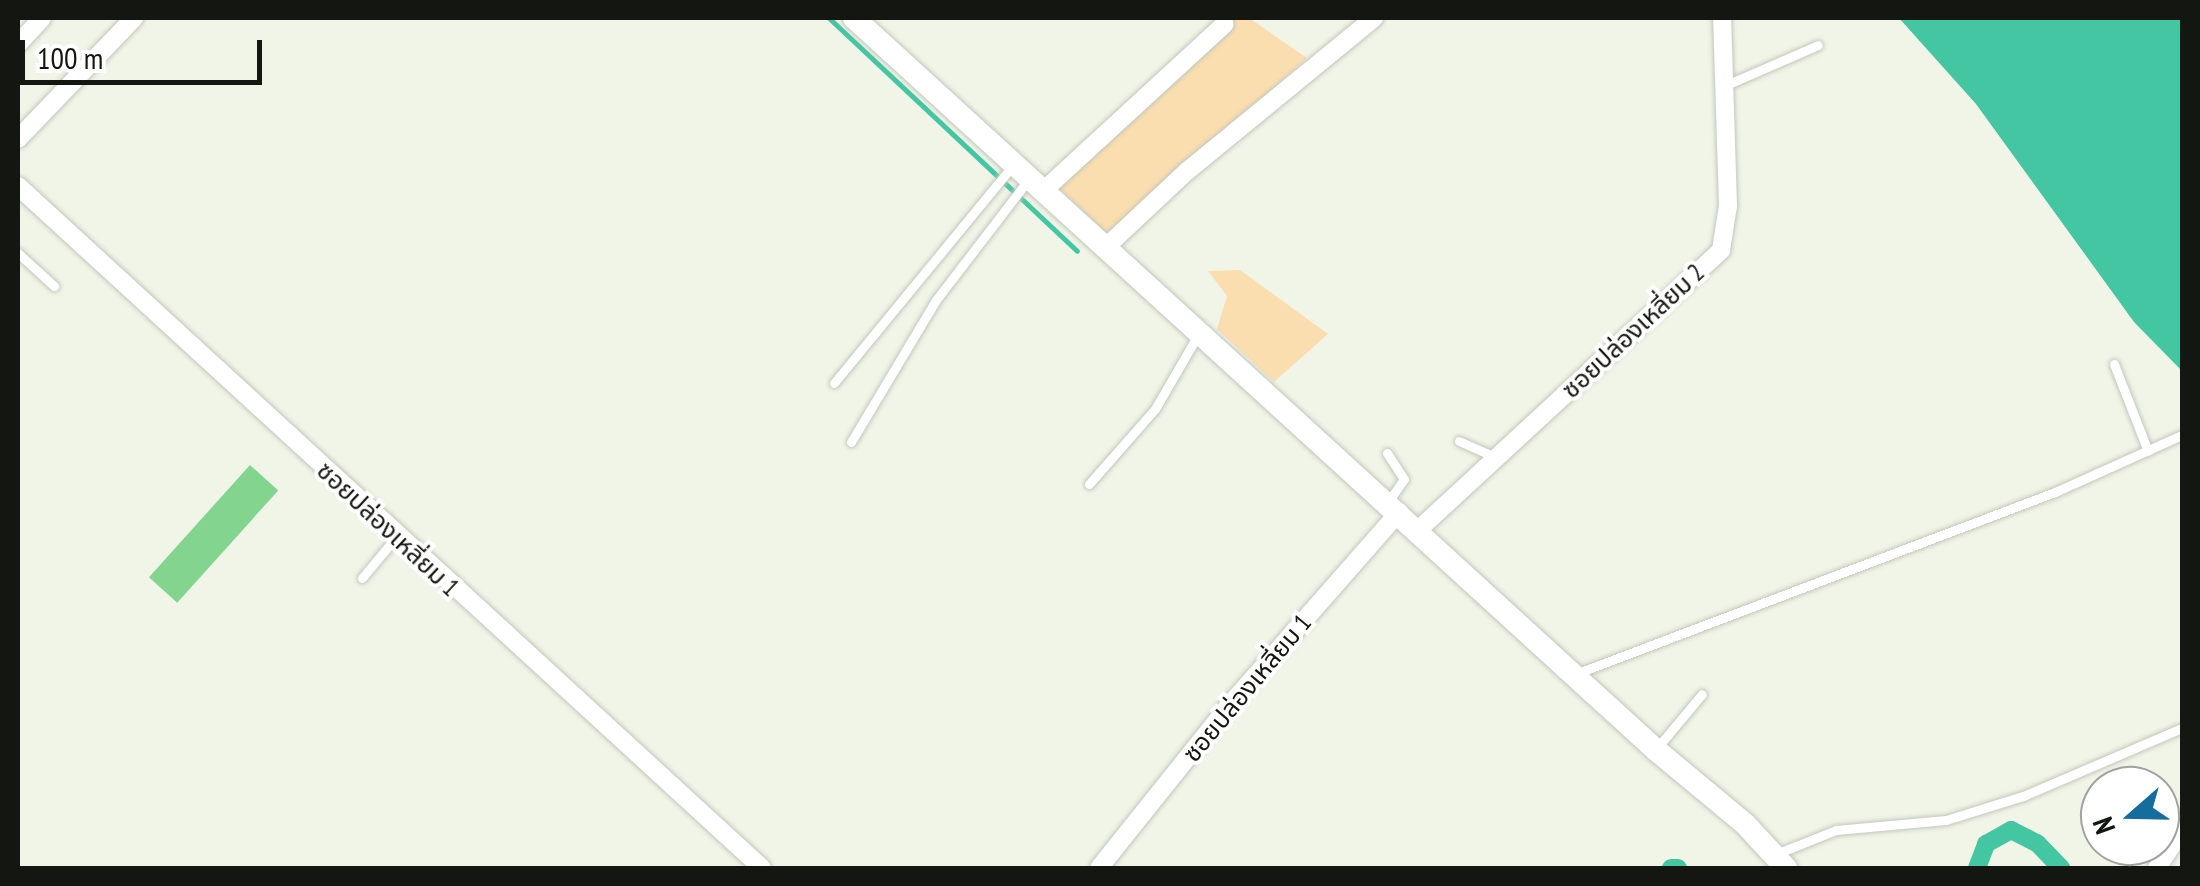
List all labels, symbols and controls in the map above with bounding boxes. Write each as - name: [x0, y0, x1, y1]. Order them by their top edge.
- scale bar: [25, 20, 268, 82]
- text: 100 m: [37, 38, 103, 77]
- street label: ซอยปล่องเหลี่ยม 2: [1556, 258, 1710, 404]
- street label: ซอยปล่องเหลี่ยม 1: [311, 456, 465, 602]
- street label: ซอยปล่องเหลี่ยม 1: [1177, 608, 1317, 768]
- north arrow: [2080, 766, 2180, 866]
- text: N: [2083, 812, 2123, 839]

